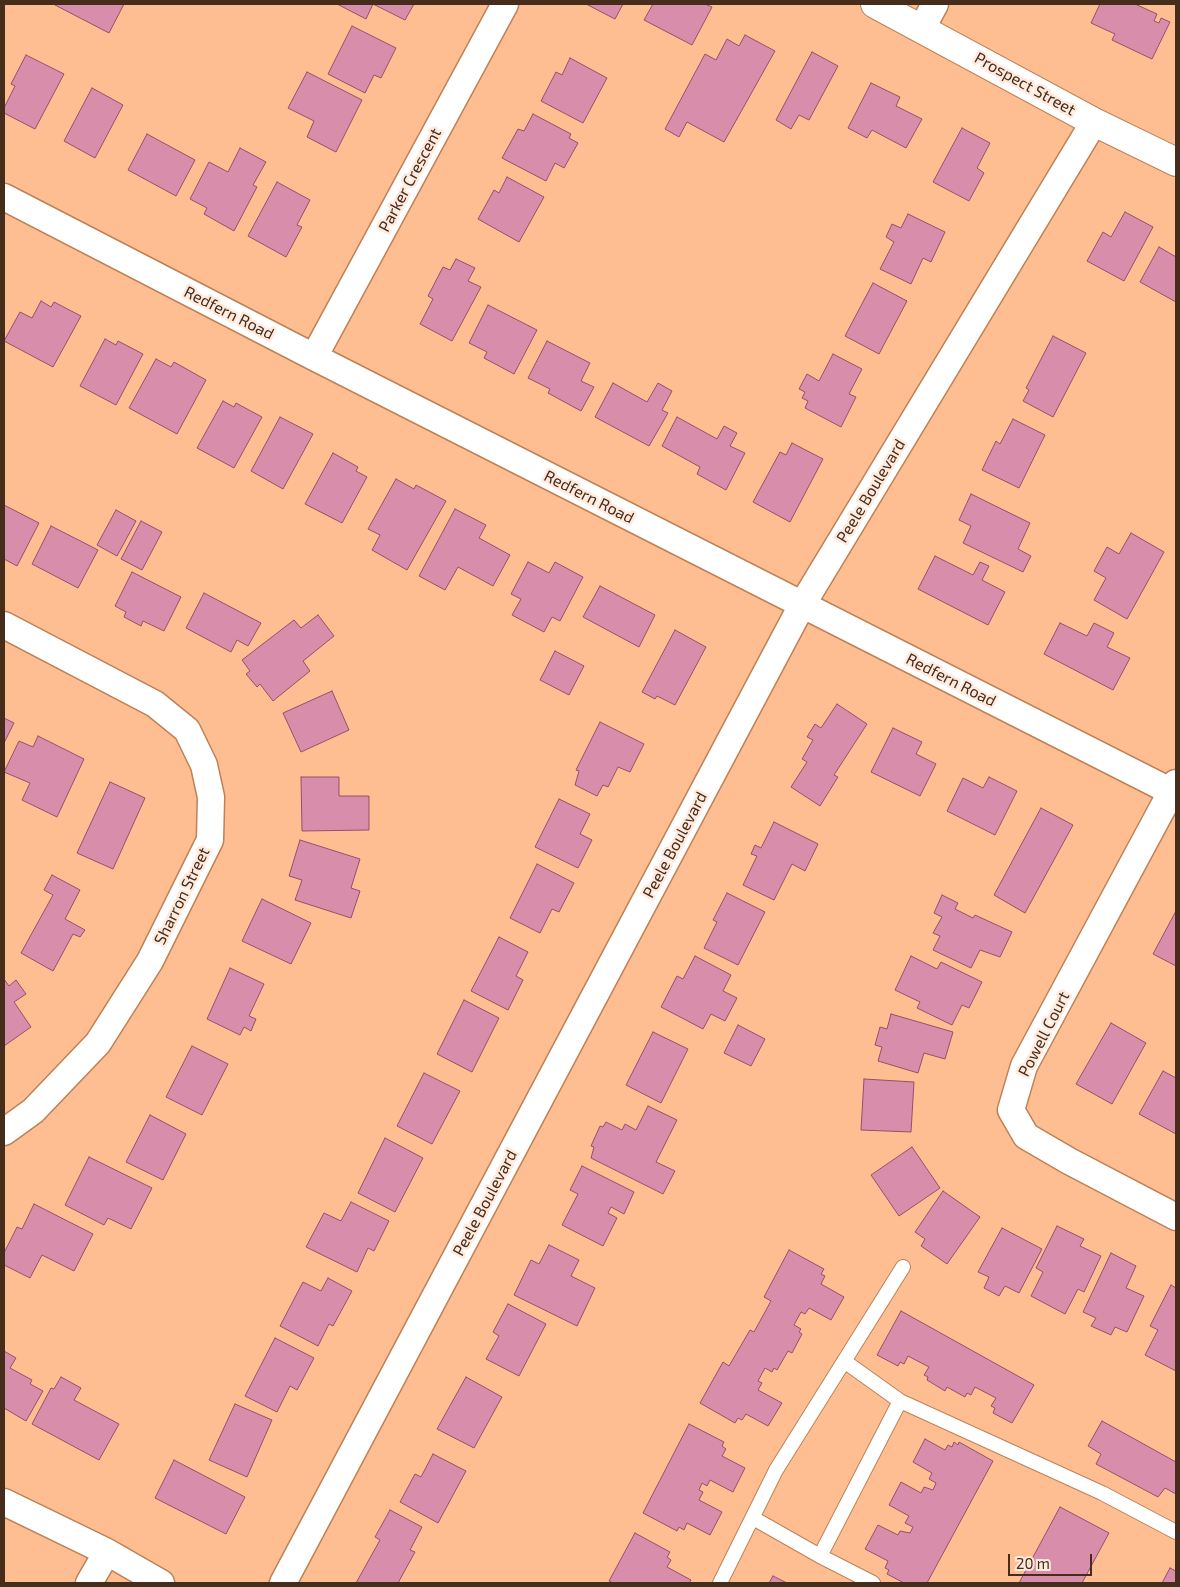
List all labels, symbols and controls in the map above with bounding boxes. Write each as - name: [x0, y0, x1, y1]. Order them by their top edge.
- street label: Prospect Street: [971, 48, 1079, 120]
- street label: Parker Crescent: [375, 125, 445, 235]
- street label: Redfern Road: [181, 282, 277, 344]
- street label: Peele Boulevard: [833, 436, 909, 546]
- street label: Redfern Road: [541, 466, 637, 528]
- street label: Redfern Road: [903, 649, 999, 711]
- street label: Peele Boulevard: [639, 789, 711, 901]
- street label: Sharron Street: [150, 844, 214, 948]
- street label: Powell Court: [1014, 988, 1074, 1080]
- street label: Peele Boulevard: [449, 1147, 521, 1259]
- scale bar: [1010, 1544, 1094, 1576]
- text: 20 m: [1016, 1554, 1050, 1572]

